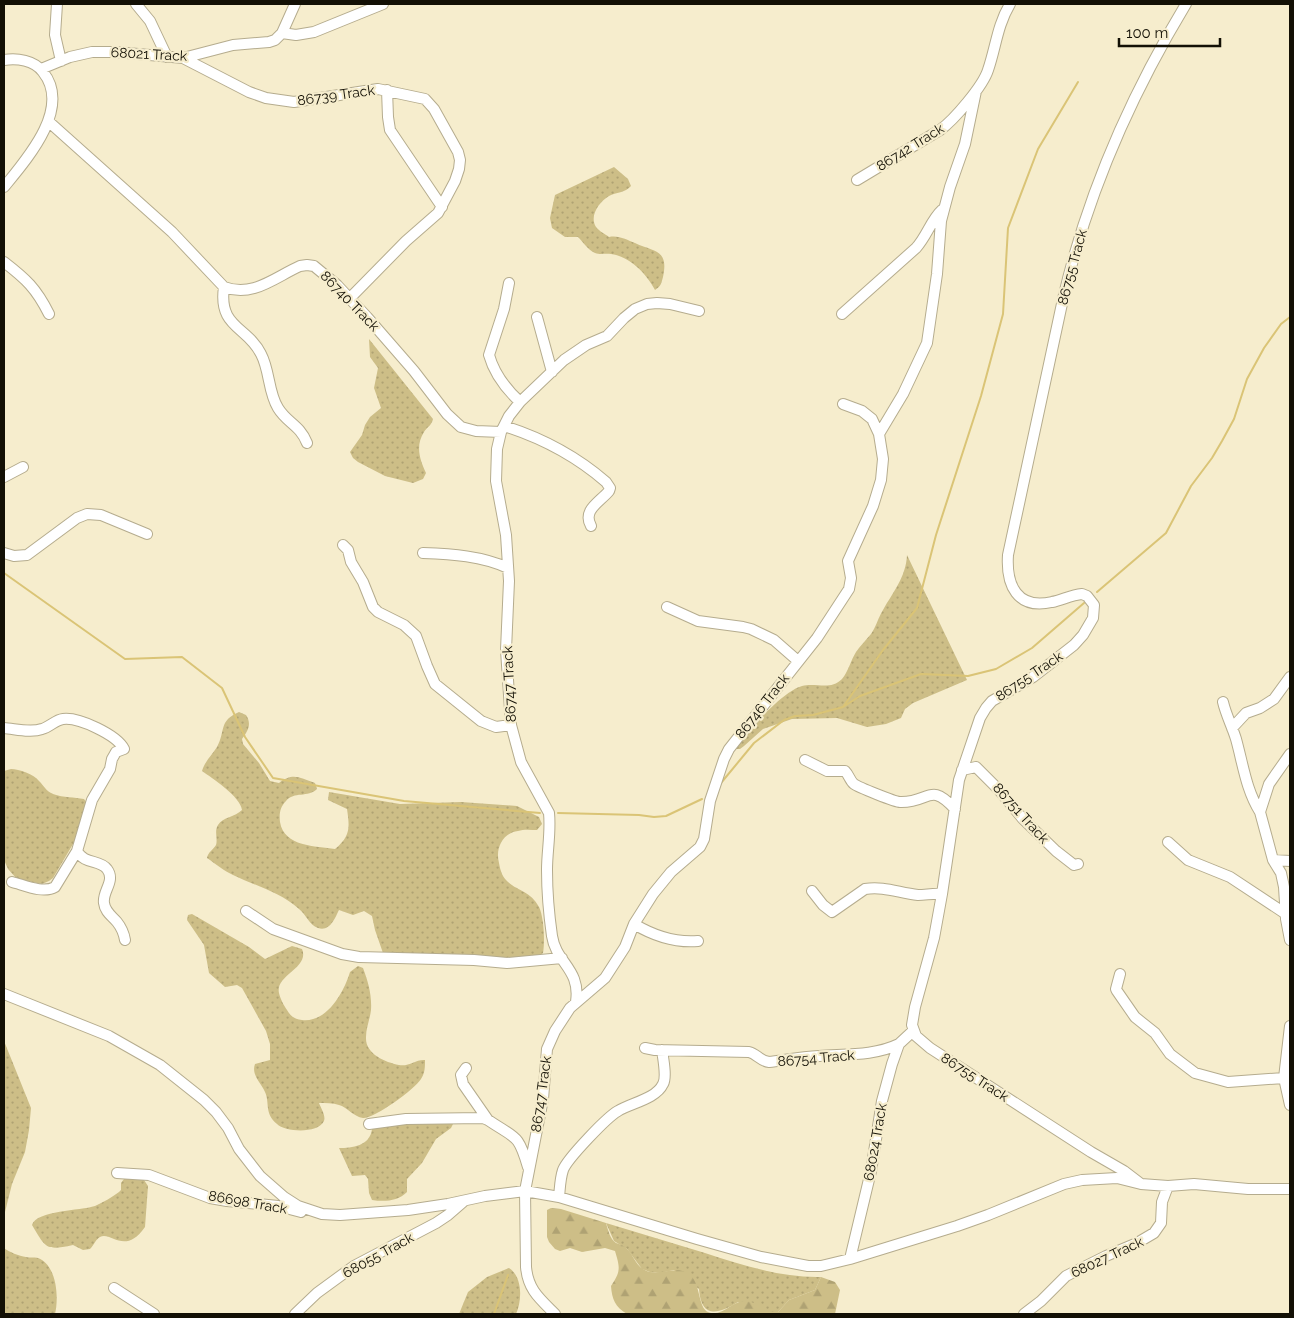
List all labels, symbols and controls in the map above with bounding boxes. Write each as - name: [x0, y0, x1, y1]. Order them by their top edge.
- scale bar: [1119, 15, 1220, 47]
- text: 100 m: [1126, 24, 1168, 42]
- street label: 68021 Track: [110, 44, 188, 64]
- street label: 86739 Track: [296, 82, 376, 108]
- street label: 86742 Track: [873, 120, 947, 174]
- street label: 86755 Track: [1054, 227, 1090, 306]
- street label: 86740 Track: [317, 267, 383, 335]
- street label: 86747 Track: [499, 645, 519, 723]
- street label: 86755 Track: [992, 647, 1066, 704]
- street label: 86746 Track: [732, 670, 793, 742]
- street label: 86751 Track: [990, 780, 1053, 847]
- street label: 86754 Track: [777, 1047, 856, 1069]
- street label: 86755 Track: [938, 1049, 1012, 1105]
- street label: 86747 Track: [528, 1054, 554, 1133]
- street label: 68024 Track: [860, 1101, 890, 1182]
- street label: 86698 Track: [207, 1187, 289, 1217]
- street label: 68055 Track: [340, 1229, 417, 1281]
- street label: 68027 Track: [1068, 1233, 1146, 1281]

